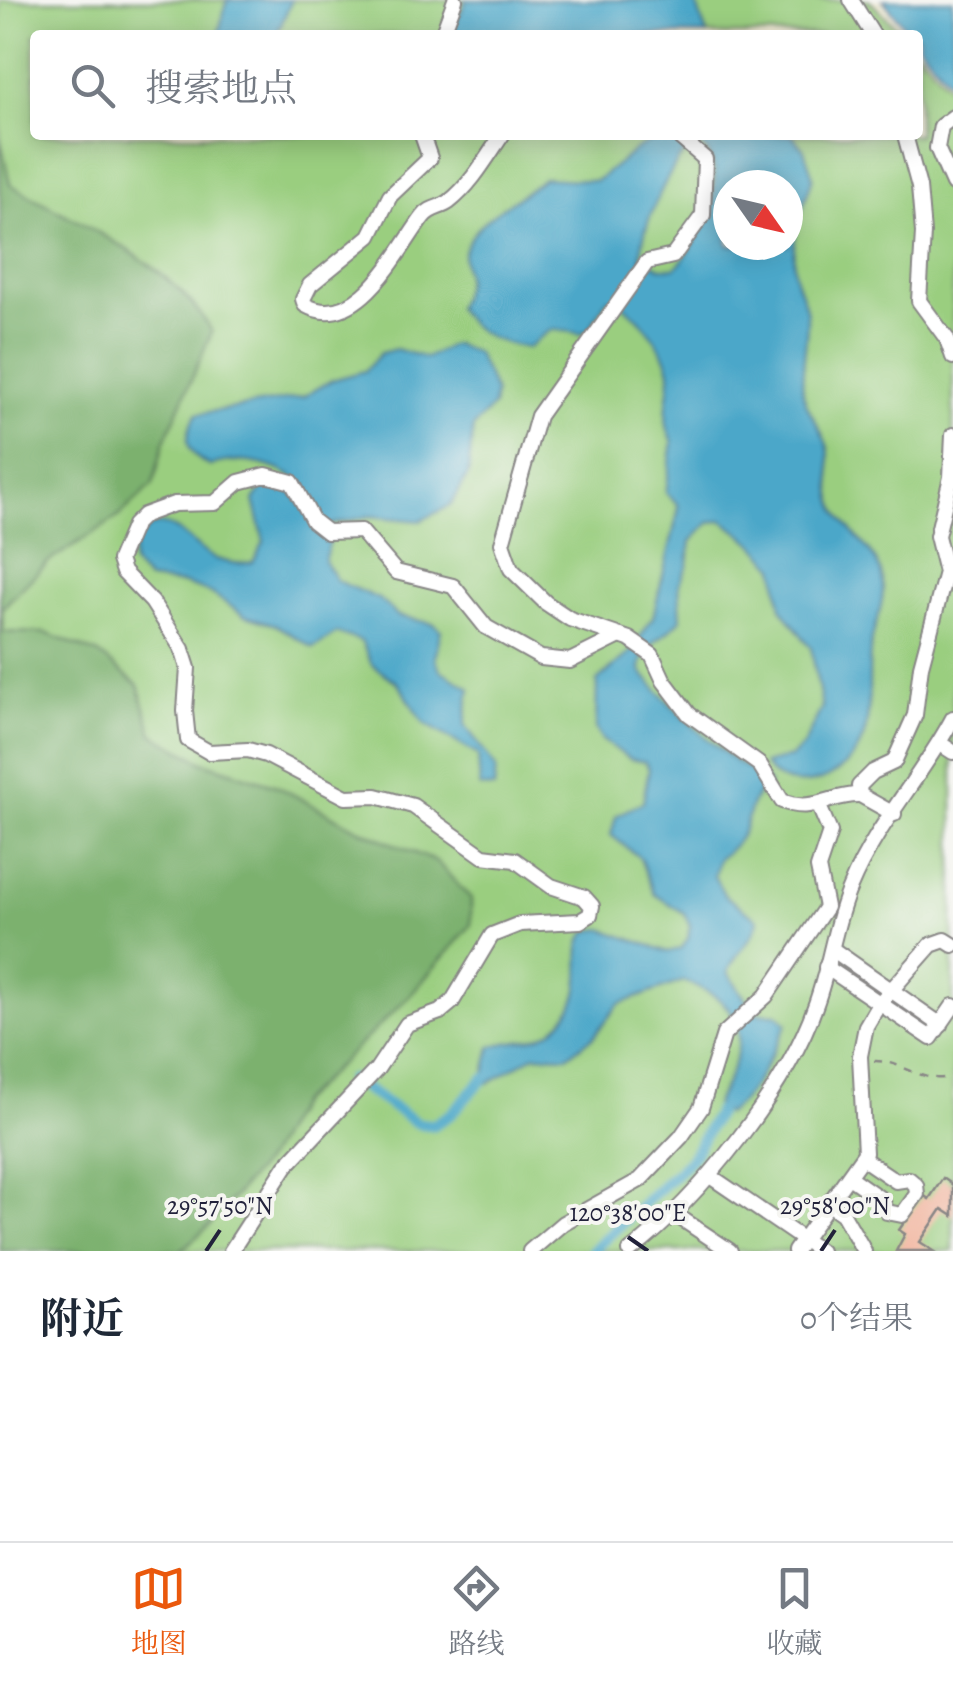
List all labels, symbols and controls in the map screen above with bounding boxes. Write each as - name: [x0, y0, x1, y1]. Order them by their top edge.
- search box: [30, 30, 923, 140]
- icon: search: [65, 58, 120, 113]
- text: 搜索地点: [145, 62, 297, 114]
- north arrow: [713, 170, 803, 260]
- text: 29°57'50"N: [167, 1189, 273, 1223]
- text: 29°58'00"N: [780, 1189, 890, 1223]
- text: 120°38'00"E: [569, 1196, 687, 1230]
- text: 附近: [40, 1290, 124, 1347]
- text: 0个结果: [800, 1296, 913, 1340]
- tab: 地图: [131, 1561, 187, 1663]
- tab: 路线: [448, 1561, 504, 1663]
- tab: 收藏: [766, 1561, 822, 1663]

